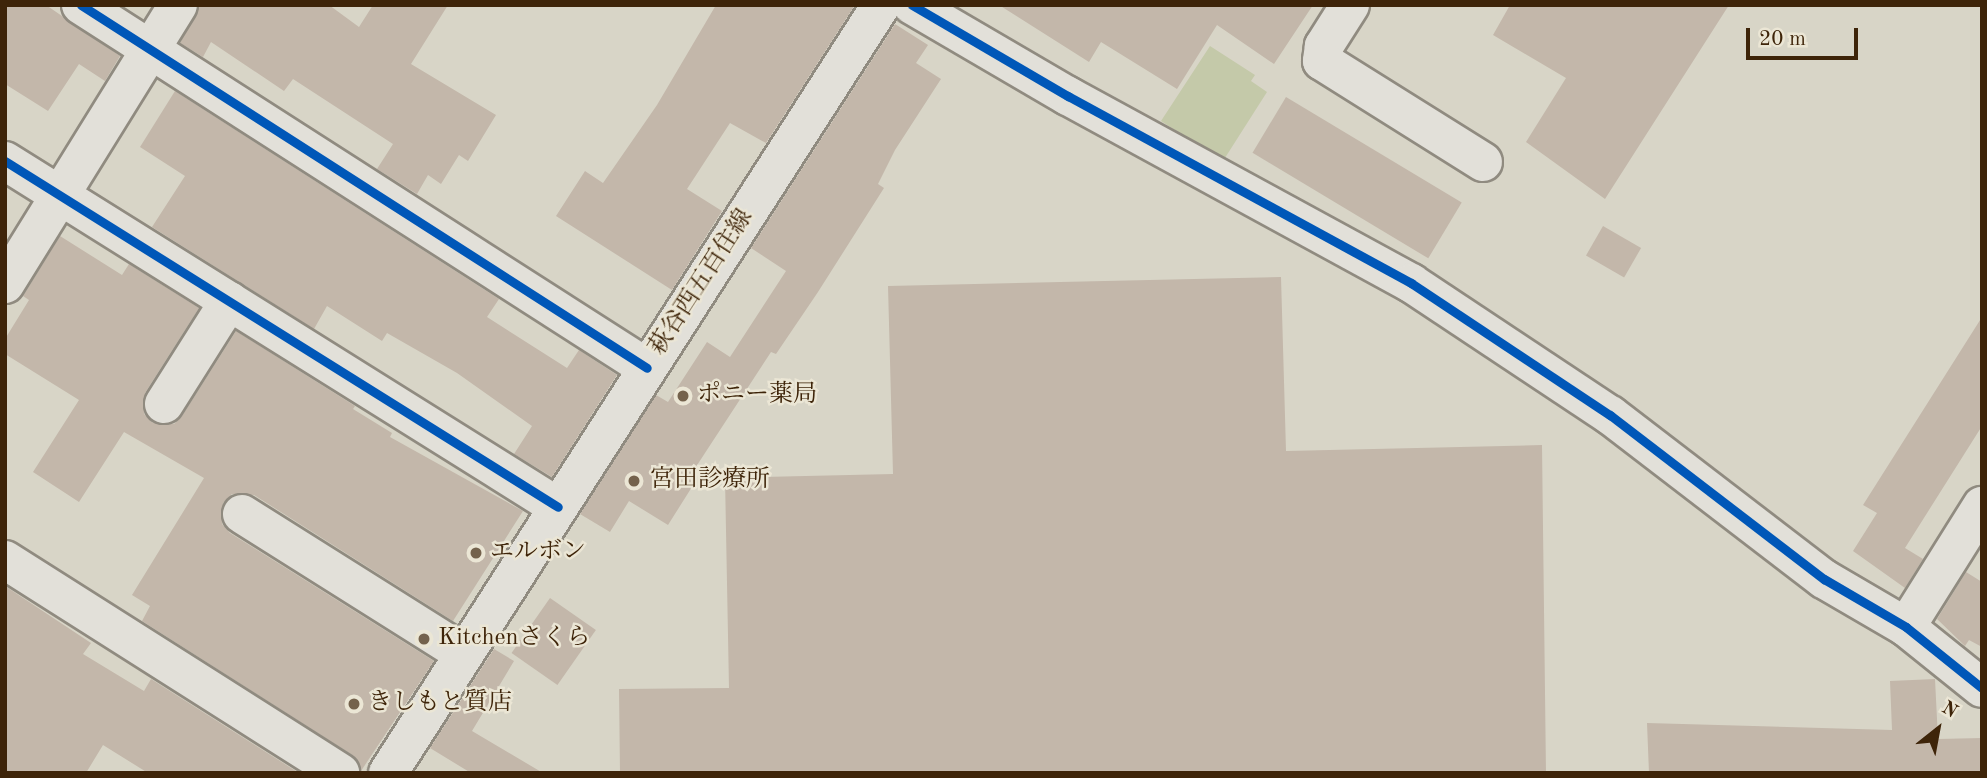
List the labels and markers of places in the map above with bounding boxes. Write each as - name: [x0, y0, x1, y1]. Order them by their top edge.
- place label: ポニー薬局: [697, 382, 817, 410]
- marker: ポニー薬局: [675, 388, 691, 404]
- place label: 宮田診療所: [650, 467, 770, 495]
- marker: 宮田診療所: [624, 471, 644, 491]
- place label: エルボン: [490, 539, 586, 567]
- marker: エルボン: [468, 545, 484, 561]
- place label: Kitchenさくら: [438, 625, 591, 653]
- marker: Kitchenさくら: [416, 631, 432, 647]
- place label: きしもと質店: [368, 690, 512, 718]
- marker: きしもと質店: [346, 696, 362, 712]

